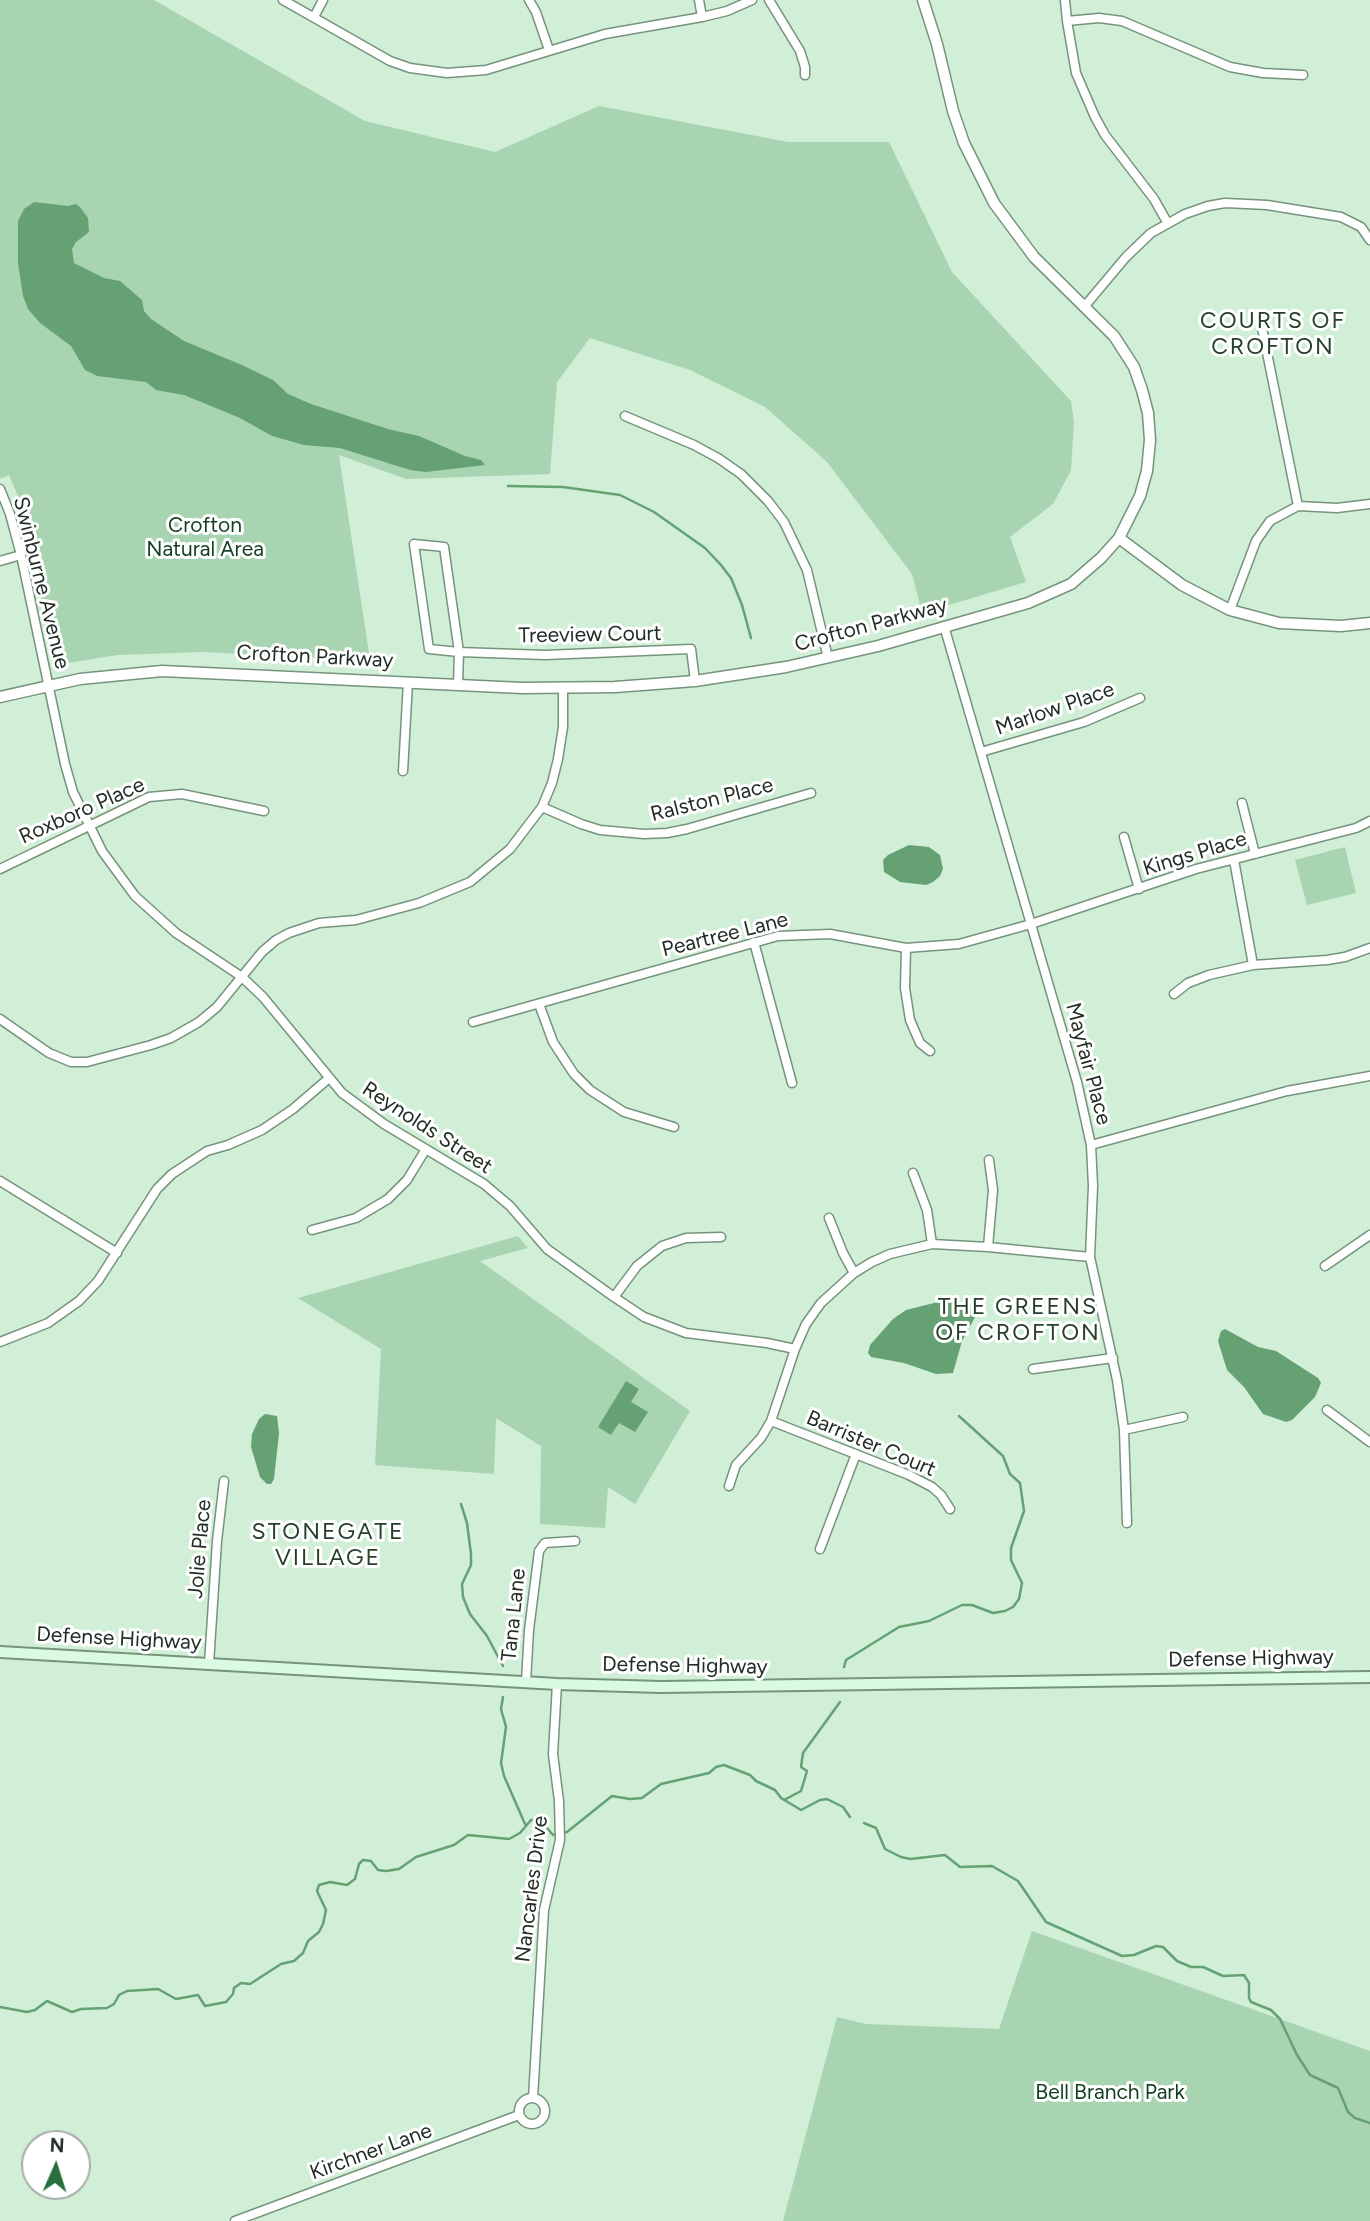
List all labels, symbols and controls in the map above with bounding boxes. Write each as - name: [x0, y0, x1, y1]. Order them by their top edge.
- district label: COURTS OF CROFTON: [1201, 307, 1345, 361]
- street label: Swinburne Avenue: [7, 494, 75, 672]
- park label: Crofton Natural Area: [146, 513, 264, 563]
- street label: Crofton Parkway: [792, 593, 950, 657]
- street label: Treeview Court: [518, 621, 662, 649]
- street label: Crofton Parkway: [236, 640, 394, 674]
- street label: Marlow Place: [992, 677, 1118, 741]
- street label: Roxboro Place: [15, 772, 149, 850]
- street label: Ralston Place: [648, 773, 776, 827]
- street label: Kings Place: [1140, 826, 1250, 882]
- street label: Peartree Lane: [659, 907, 791, 963]
- street label: Mayfair Place: [1060, 1000, 1116, 1128]
- street label: Reynolds Street: [357, 1077, 497, 1179]
- district label: THE GREENS OF CROFTON: [936, 1293, 1100, 1347]
- street label: Barrister Court: [803, 1405, 939, 1483]
- street label: Jolie Place: [183, 1498, 217, 1600]
- district label: STONEGATE VILLAGE: [253, 1518, 403, 1572]
- street label: Tana Lane: [497, 1567, 531, 1663]
- street label: Defense Highway: [36, 1622, 202, 1656]
- street label: Defense Highway: [1168, 1645, 1334, 1673]
- street label: Defense Highway: [602, 1652, 768, 1680]
- street label: Nancarles Drive: [511, 1814, 553, 1964]
- park label: Bell Branch Park: [1035, 2080, 1185, 2106]
- street label: Kirchner Lane: [306, 2118, 436, 2186]
- north arrow: [21, 2130, 91, 2200]
- text: N: [49, 2134, 65, 2157]

